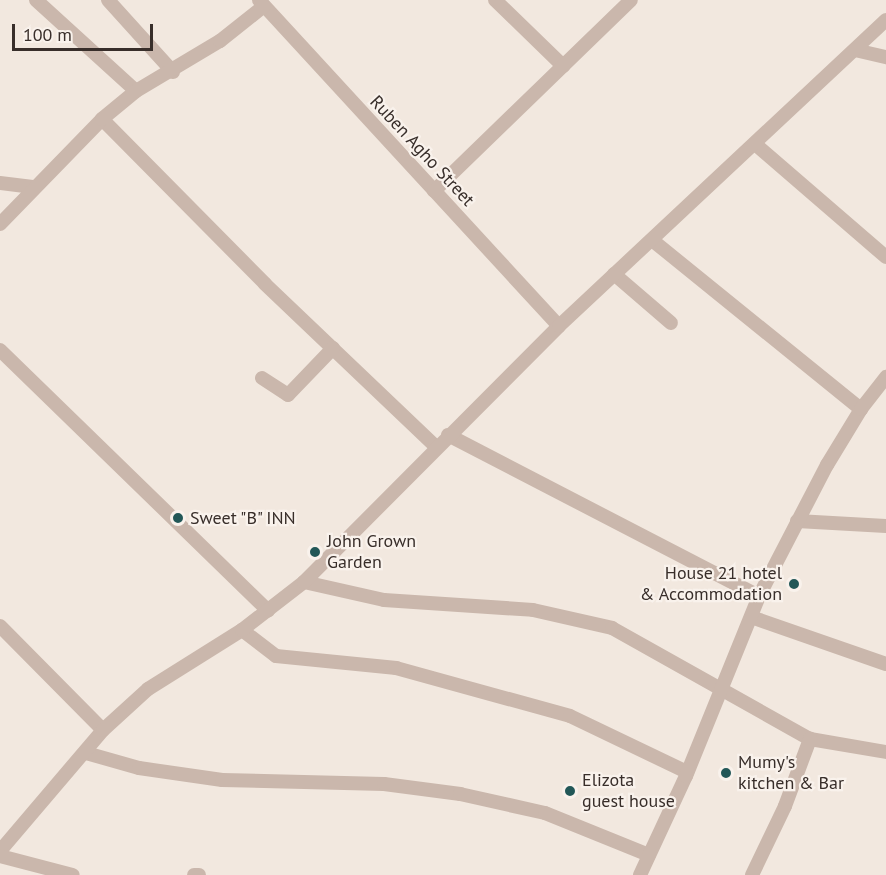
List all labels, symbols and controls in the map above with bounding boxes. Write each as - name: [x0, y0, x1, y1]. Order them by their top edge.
- scale bar: [15, 12, 156, 50]
- text: 100 m: [23, 23, 72, 46]
- street label: Ruben Agho Street: [365, 91, 479, 211]
- place label: Sweet "B" INN: [190, 507, 298, 529]
- marker: Sweet "B" INN: [171, 511, 185, 525]
- place label: John Grown Garden: [327, 531, 416, 574]
- marker: John Grown Garden: [308, 545, 322, 559]
- place label: House 21 hotel & Accommodation: [639, 563, 782, 606]
- marker: House 21 hotel & Accommodation: [787, 577, 801, 591]
- place label: Mumy's kitchen & Bar: [738, 752, 844, 795]
- marker: Mumy's kitchen & Bar: [719, 766, 733, 780]
- place label: Elizota guest house: [582, 770, 675, 812]
- marker: Elizota guest house: [563, 784, 577, 798]

